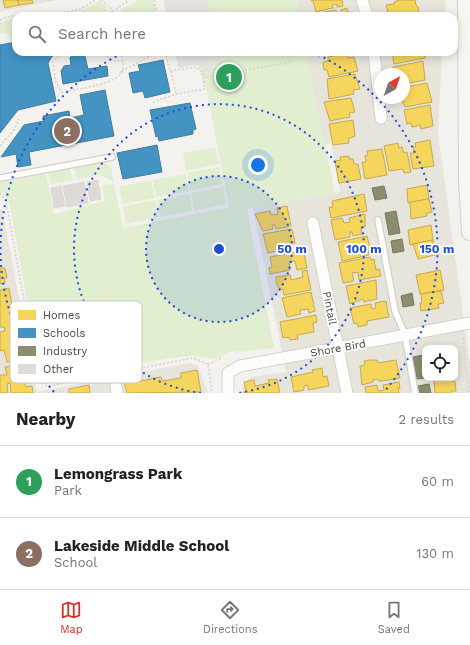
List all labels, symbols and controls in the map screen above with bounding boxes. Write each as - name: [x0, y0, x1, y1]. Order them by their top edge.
- search box: [12, 12, 458, 56]
- icon: search: [26, 23, 48, 45]
- text: Search here: [58, 25, 146, 43]
- pin: 1: [216, 62, 242, 92]
- north arrow: [374, 68, 410, 104]
- pin: 2: [54, 116, 80, 146]
- your location: [248, 155, 268, 175]
- centre of rings: [212, 242, 226, 256]
- text: 50 m: [277, 242, 307, 256]
- text: 100 m: [346, 242, 382, 256]
- text: 150 m: [420, 242, 454, 256]
- street label: Pintail: [320, 290, 339, 326]
- legend: [10, 301, 142, 383]
- text: Homes: [43, 309, 80, 322]
- text: Schools: [43, 327, 86, 340]
- street label: Shore Bird: [309, 337, 367, 360]
- text: Industry: [43, 345, 88, 358]
- map controls: [422, 345, 458, 381]
- button: locate: [422, 345, 458, 381]
- text: Other: [43, 363, 74, 376]
- text: Nearby: [16, 409, 75, 429]
- text: 2 results: [399, 412, 454, 427]
- text: Lemongrass Park: [54, 465, 182, 483]
- text: 1: [26, 474, 32, 489]
- text: 60 m: [421, 474, 454, 489]
- text: Park: [54, 483, 82, 498]
- text: Lakeside Middle School: [54, 537, 229, 555]
- text: 2: [25, 546, 33, 561]
- text: 130 m: [416, 546, 454, 561]
- text: School: [54, 555, 97, 570]
- tab: Map: [60, 599, 83, 636]
- tab: Directions: [203, 599, 257, 636]
- tab: Saved: [378, 599, 410, 636]

